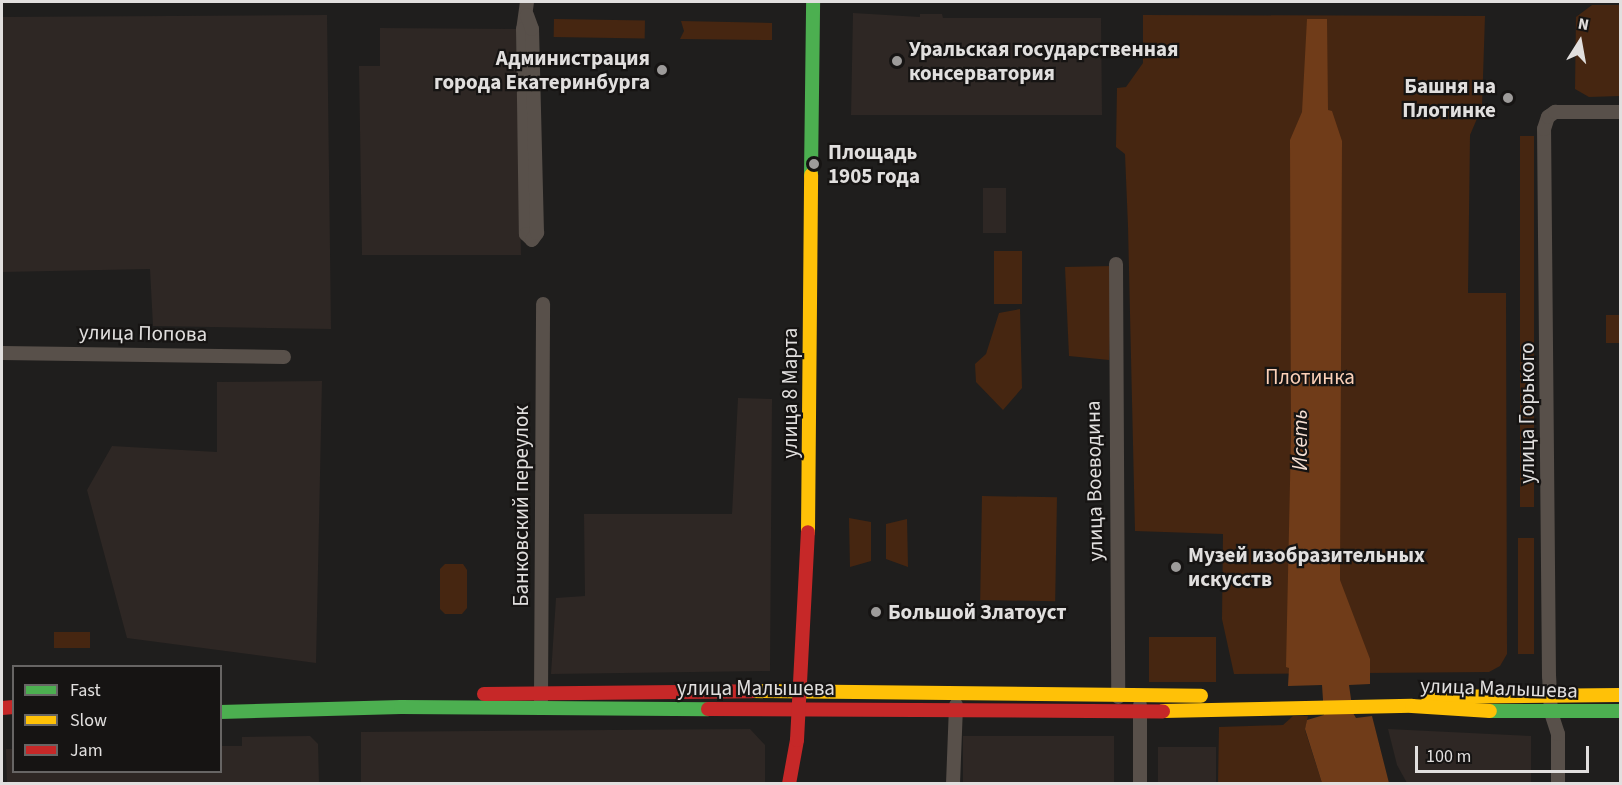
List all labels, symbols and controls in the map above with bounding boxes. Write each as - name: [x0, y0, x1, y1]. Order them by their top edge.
- north arrow: [1550, 12, 1610, 72]
- text: N: [1576, 13, 1591, 36]
- place label: Уральская государственная консерватория: [909, 36, 1178, 86]
- place label: Администрация города Екатеринбурга: [434, 45, 650, 95]
- marker: Уральская государственная консерватория: [890, 54, 904, 68]
- marker: Администрация города Екатеринбурга: [655, 63, 669, 77]
- place label: Башня на Плотинке: [1402, 73, 1496, 123]
- marker: Башня на Плотинке: [1501, 91, 1515, 105]
- place label: Площадь 1905 года: [828, 139, 920, 189]
- marker: Площадь 1905 года: [805, 155, 823, 173]
- street label: улица Попова: [79, 319, 207, 347]
- street label: улица 8 Марта: [777, 328, 803, 458]
- street label: улица Горького: [1514, 342, 1540, 484]
- park label: Плотинка: [1265, 364, 1355, 390]
- street label: улица Воеводина: [1080, 400, 1108, 562]
- street label: Банковский переулок: [508, 405, 534, 607]
- water label: Исеть: [1288, 409, 1314, 471]
- place label: Музей изобразительных искусств: [1188, 542, 1425, 592]
- marker: Музей изобразительных искусств: [1169, 560, 1183, 574]
- place label: Большой Златоуст: [888, 599, 1067, 625]
- marker: Большой Златоуст: [869, 605, 883, 619]
- legend: [12, 665, 222, 773]
- street label: улица Малышева: [1420, 673, 1578, 703]
- street label: улица Малышева: [677, 675, 835, 701]
- text: Fast: [70, 678, 101, 703]
- text: Slow: [70, 708, 107, 733]
- scale bar: [1418, 734, 1592, 772]
- text: Jam: [70, 738, 103, 763]
- text: 100 m: [1426, 744, 1471, 769]

